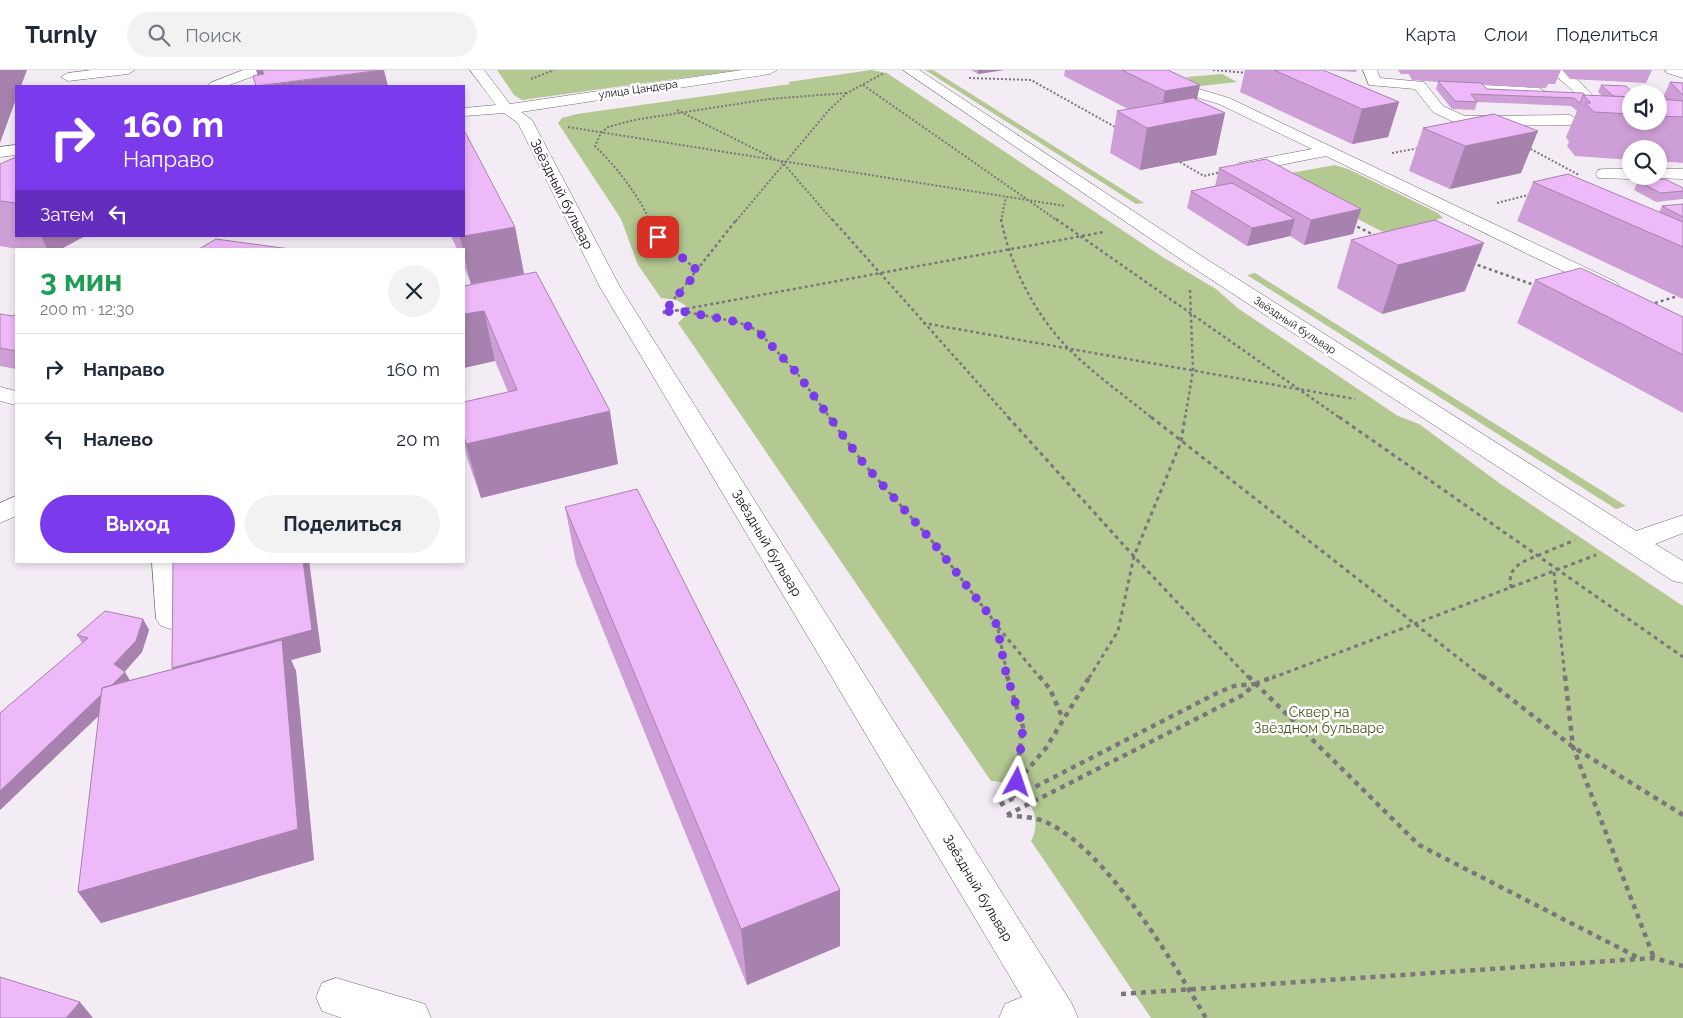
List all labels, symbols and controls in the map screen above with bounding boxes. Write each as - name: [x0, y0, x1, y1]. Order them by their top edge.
- search box: [127, 12, 477, 57]
- text: Turnly: [25, 20, 97, 49]
- icon: search: [145, 21, 173, 49]
- text: Поиск: [185, 24, 242, 46]
- text: Карта: [1405, 24, 1456, 45]
- text: Слои: [1484, 24, 1528, 45]
- text: Поделиться: [1556, 24, 1658, 45]
- street label: улица Цандера: [598, 77, 679, 101]
- map controls: [1622, 85, 1667, 185]
- button: sound: [1622, 85, 1667, 130]
- text: 160 m: [123, 104, 224, 145]
- icon: right: [40, 105, 105, 170]
- street label: Звёздный бульвар: [527, 136, 597, 252]
- button: search: [1622, 140, 1667, 185]
- text: Направо: [123, 146, 214, 172]
- icon: left: [104, 200, 132, 228]
- text: Затем: [40, 203, 94, 225]
- pin: [637, 216, 679, 258]
- icon: arrive: [644, 223, 672, 251]
- text: 3 мин: [40, 263, 122, 298]
- button: close: [388, 265, 440, 317]
- street label: Звёздный бульвар: [1251, 294, 1339, 357]
- text: 200 m · 12:30: [40, 300, 134, 319]
- icon: right: [40, 355, 68, 383]
- text: Направо: [83, 358, 164, 380]
- text: 160 m: [386, 358, 440, 380]
- icon: left: [40, 425, 68, 453]
- text: Налево: [83, 428, 153, 450]
- text: 20 m: [396, 428, 440, 450]
- street label: Звёздный бульвар: [729, 487, 805, 600]
- button: Выход: [40, 495, 235, 553]
- button: Поделиться: [245, 495, 440, 553]
- park label: Сквер на Звёздном бульваре: [1254, 704, 1384, 736]
- position arrow: [990, 755, 1042, 807]
- street label: Звёздный бульвар: [940, 832, 1016, 945]

